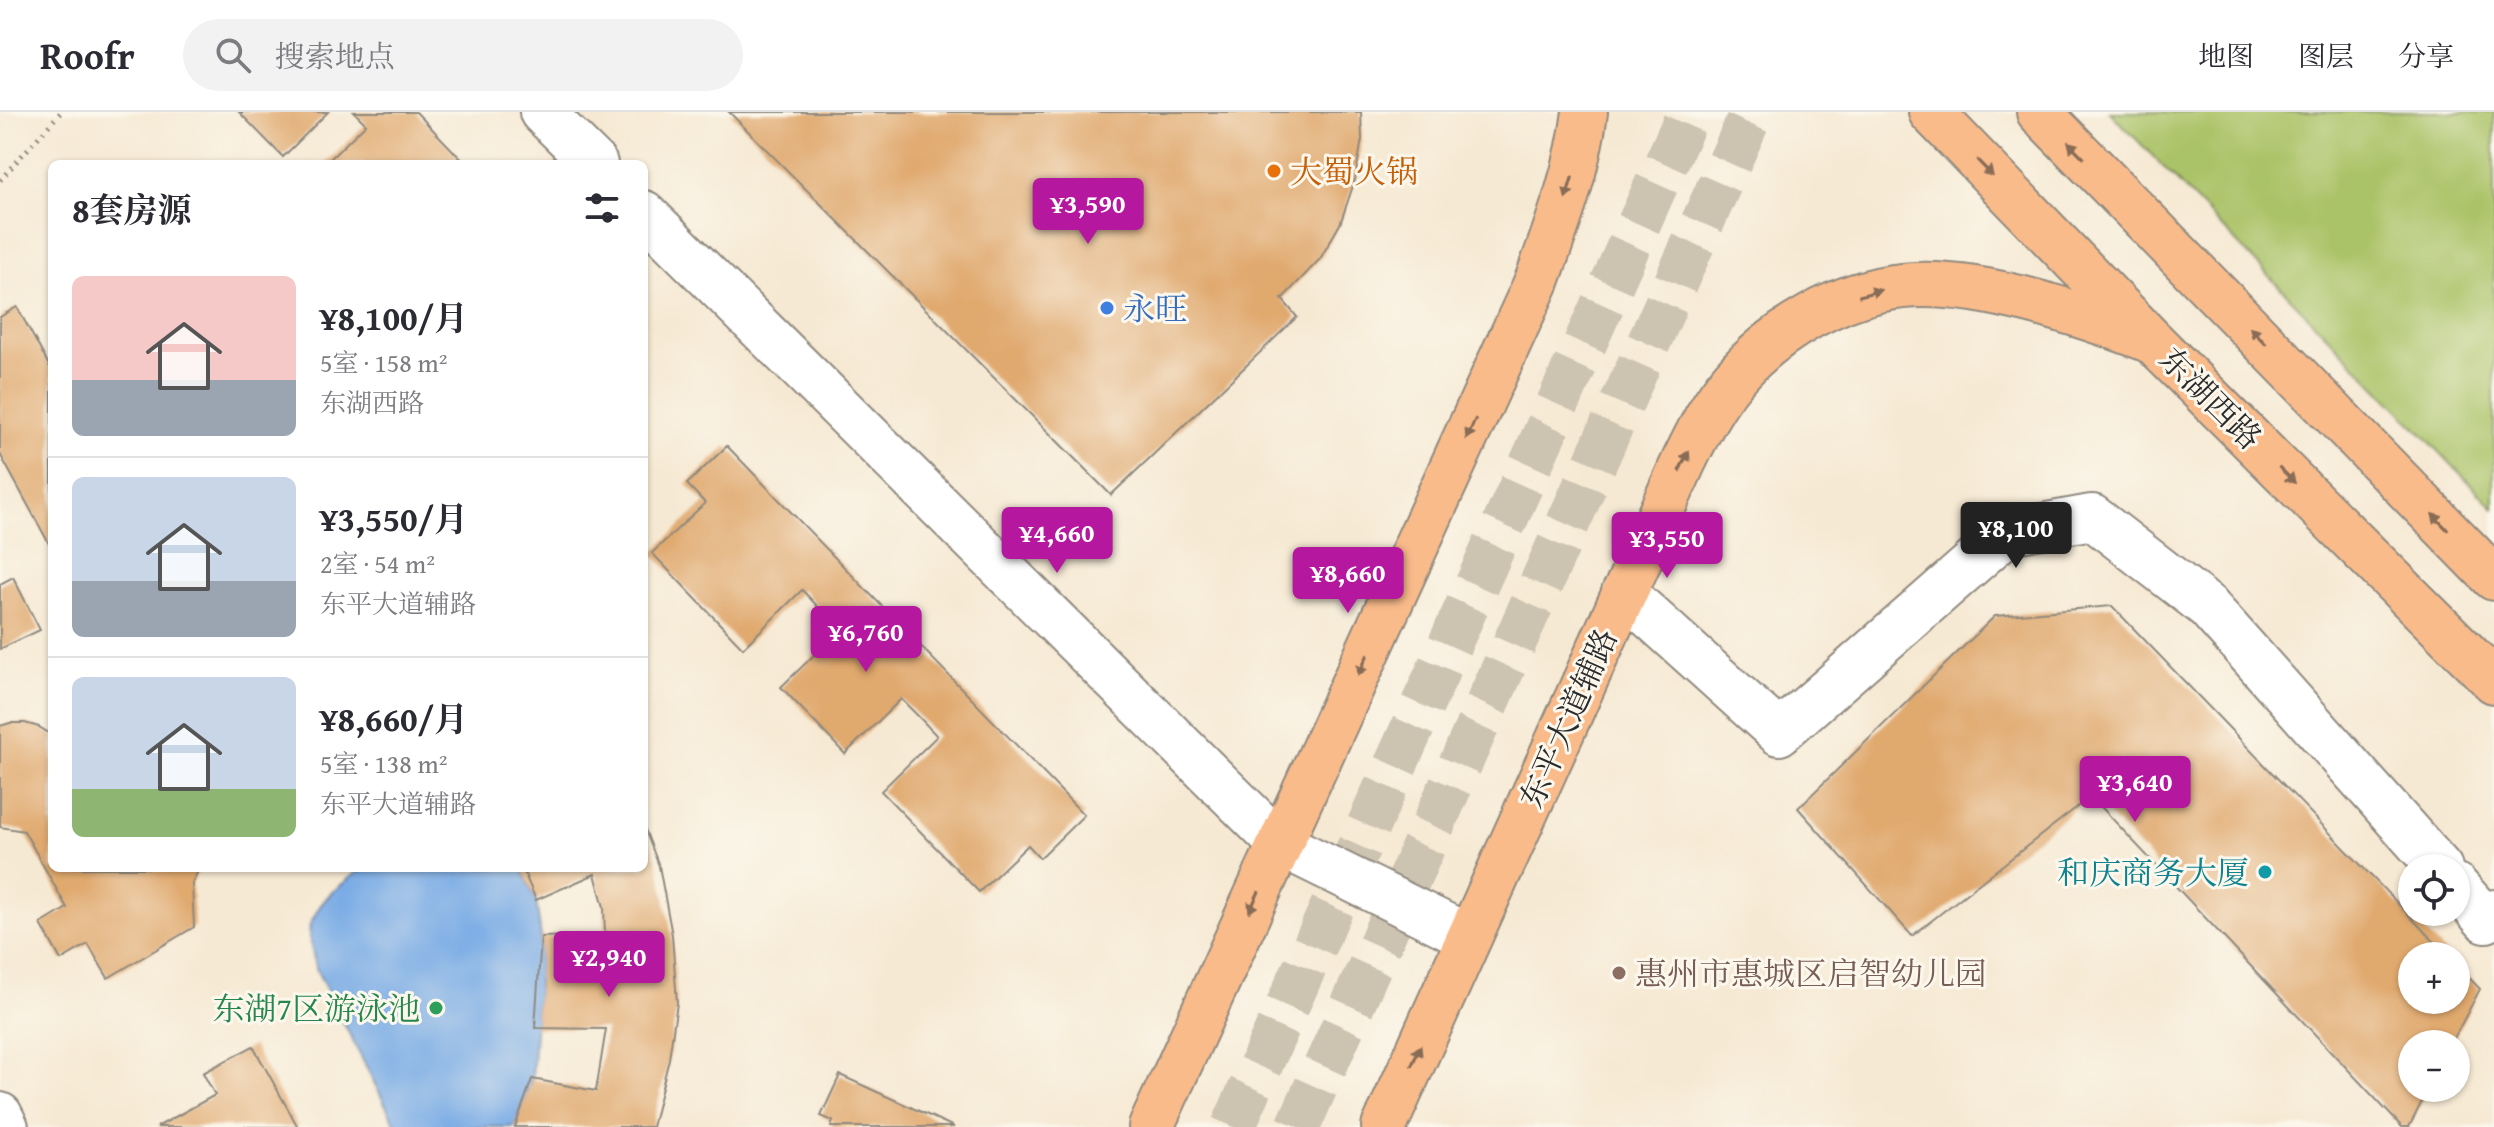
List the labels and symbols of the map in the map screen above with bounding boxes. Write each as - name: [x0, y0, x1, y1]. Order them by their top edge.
- one-way arrow: [2068, 141, 2086, 160]
- place label: 大蜀火锅: [1290, 148, 1418, 195]
- one-way arrow: [1976, 158, 1994, 177]
- marker: 大蜀火锅: [1265, 162, 1283, 180]
- one-way arrow: [1562, 177, 1575, 201]
- pin: ¥3,590: [1023, 178, 1153, 246]
- place label: 永旺: [1123, 285, 1187, 332]
- one-way arrow: [1858, 286, 1882, 299]
- marker: 永旺: [1098, 299, 1116, 317]
- one-way arrow: [2249, 327, 2268, 346]
- street label: 东湖西路: [2149, 336, 2273, 460]
- one-way arrow: [1464, 417, 1477, 441]
- one-way arrow: [1677, 450, 1691, 473]
- one-way arrow: [2277, 465, 2296, 483]
- pin: ¥8,100: [1951, 502, 2081, 570]
- pin: ¥4,660: [992, 507, 1122, 575]
- pin: ¥3,550: [1602, 512, 1732, 580]
- one-way arrow: [2431, 513, 2449, 532]
- pin: ¥8,660: [1283, 547, 1413, 615]
- pin: ¥6,760: [801, 606, 931, 674]
- street label: 东平大道辅路: [1507, 621, 1629, 815]
- one-way arrow: [1356, 653, 1369, 677]
- pin: ¥3,640: [2070, 756, 2200, 824]
- place label: 和庆商务大厦: [2057, 849, 2249, 896]
- marker: 和庆商务大厦: [2256, 863, 2274, 881]
- one-way arrow: [1247, 890, 1261, 913]
- pin: ¥2,940: [544, 931, 674, 999]
- place label: 惠州市惠城区启智幼儿园: [1635, 950, 1987, 997]
- marker: 惠州市惠城区启智幼儿园: [1610, 964, 1628, 982]
- place label: 东湖7区游泳池: [213, 985, 420, 1032]
- marker: 东湖7区游泳池: [427, 999, 445, 1017]
- one-way arrow: [1409, 1044, 1423, 1068]

